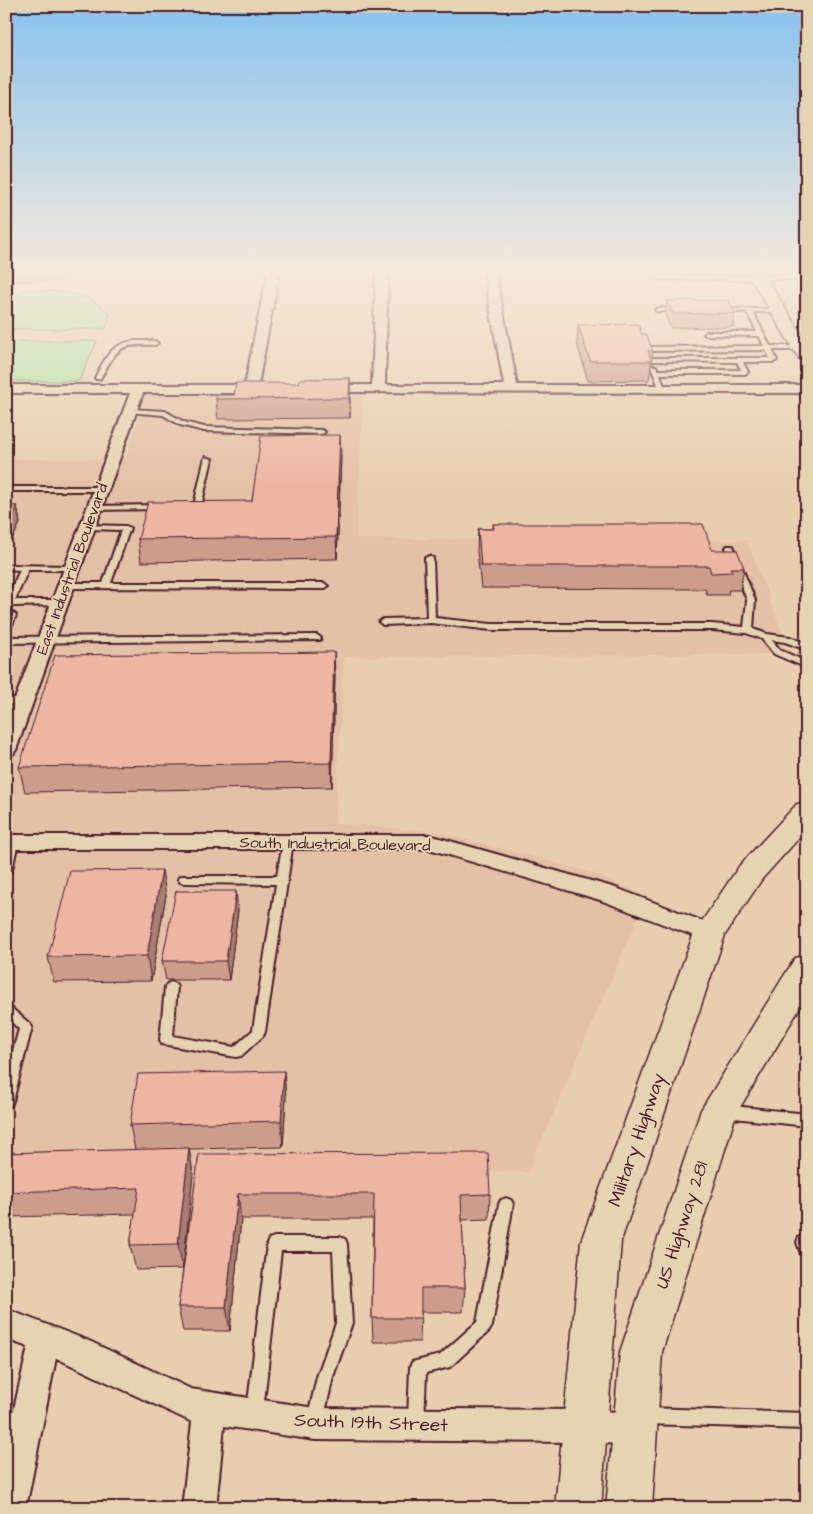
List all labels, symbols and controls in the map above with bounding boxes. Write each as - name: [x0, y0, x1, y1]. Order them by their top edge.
- street label: East Industrial Boulevard: [31, 480, 113, 658]
- street label: South Industrial Boulevard: [239, 831, 431, 857]
- street label: Military Highway: [602, 1069, 674, 1211]
- street label: US Highway 281: [649, 1157, 716, 1293]
- street label: South 19th Street: [294, 1407, 449, 1439]

